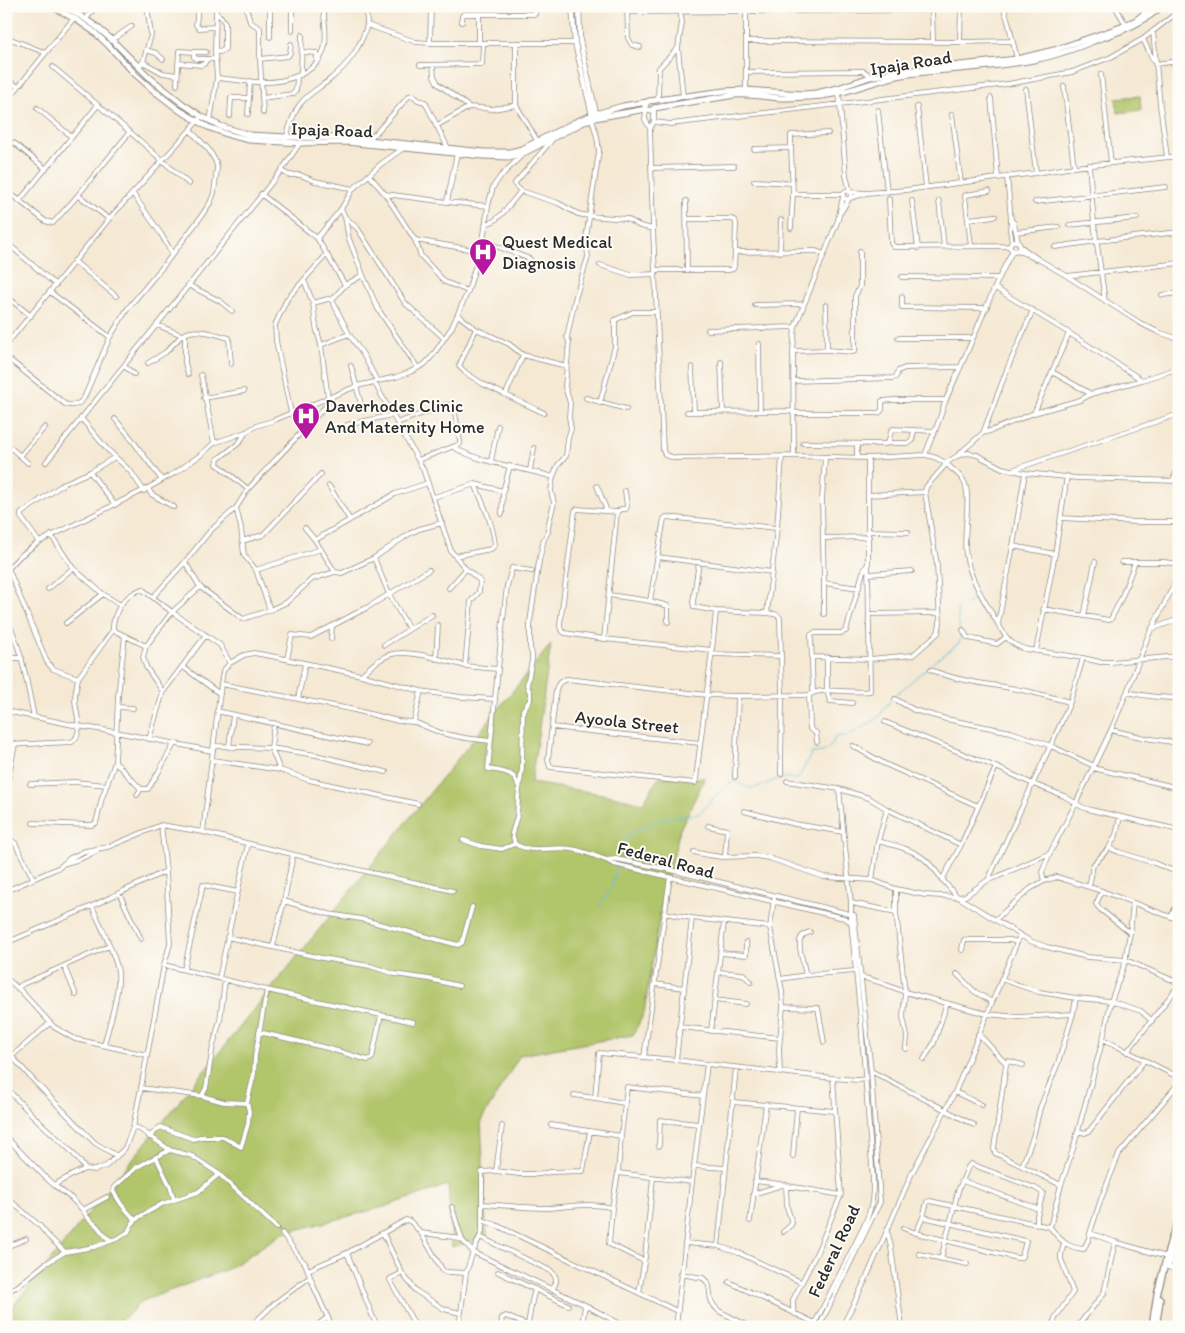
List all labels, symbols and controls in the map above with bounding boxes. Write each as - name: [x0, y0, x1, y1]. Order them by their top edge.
- street label: Ipaja Road: [869, 46, 953, 80]
- street label: Ipaja Road: [291, 118, 374, 142]
- place label: Quest Medical Diagnosis: [502, 231, 612, 274]
- hospital icon: Quest Medical Diagnosis: [468, 237, 498, 276]
- place label: Daverhodes Clinic And Maternity Home: [325, 395, 485, 438]
- hospital icon: Daverhodes Clinic And Maternity Home: [291, 401, 321, 440]
- street label: Ayoola Street: [574, 706, 680, 738]
- street label: Federal Road: [615, 836, 717, 884]
- street label: Federal Road: [803, 1201, 865, 1301]

